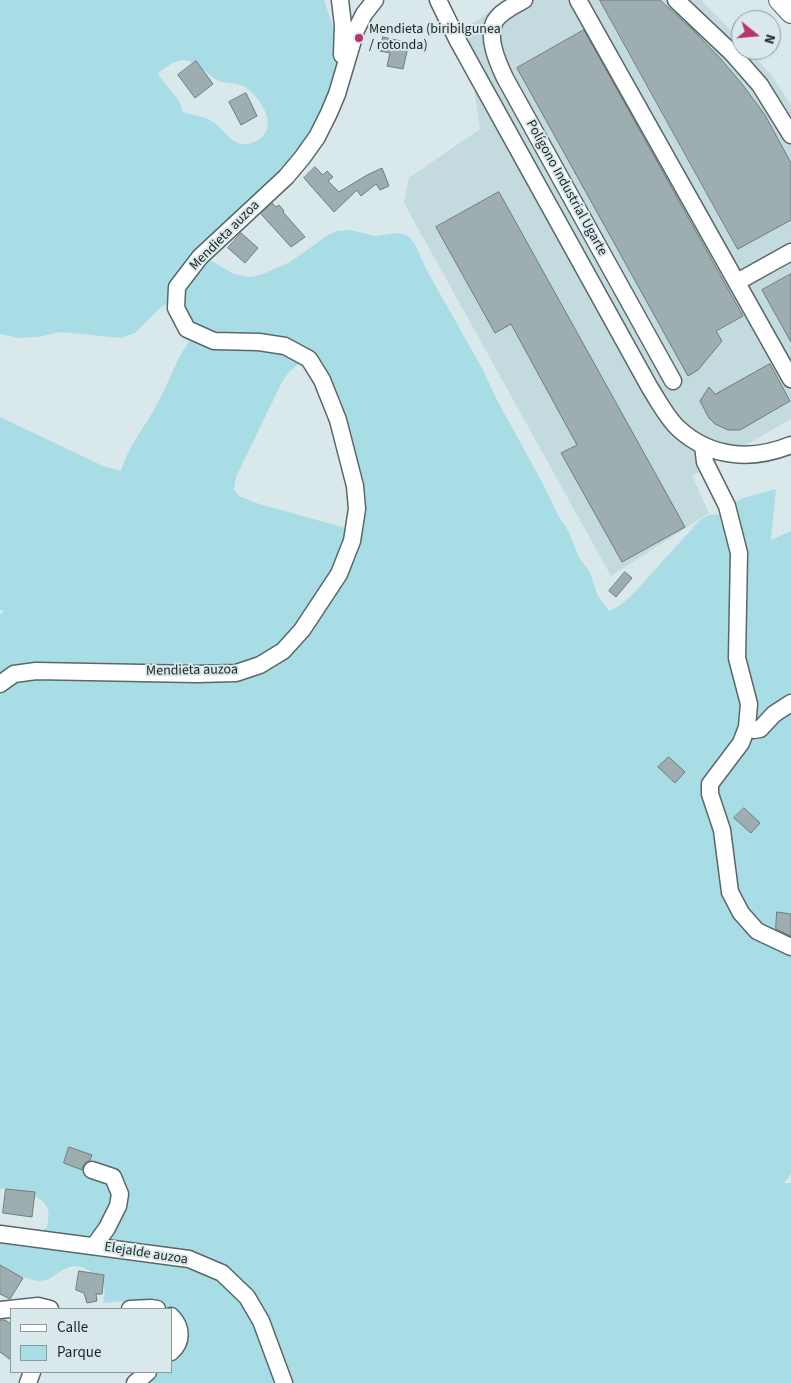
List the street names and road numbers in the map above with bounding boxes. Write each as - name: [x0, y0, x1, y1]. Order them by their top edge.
- street label: Polígono Industrial Ugarte: [522, 117, 610, 259]
- street label: Mendieta auzoa: [187, 198, 263, 274]
- street label: Mendieta auzoa: [146, 662, 238, 680]
- street label: Elejalde auzoa: [103, 1239, 189, 1269]

